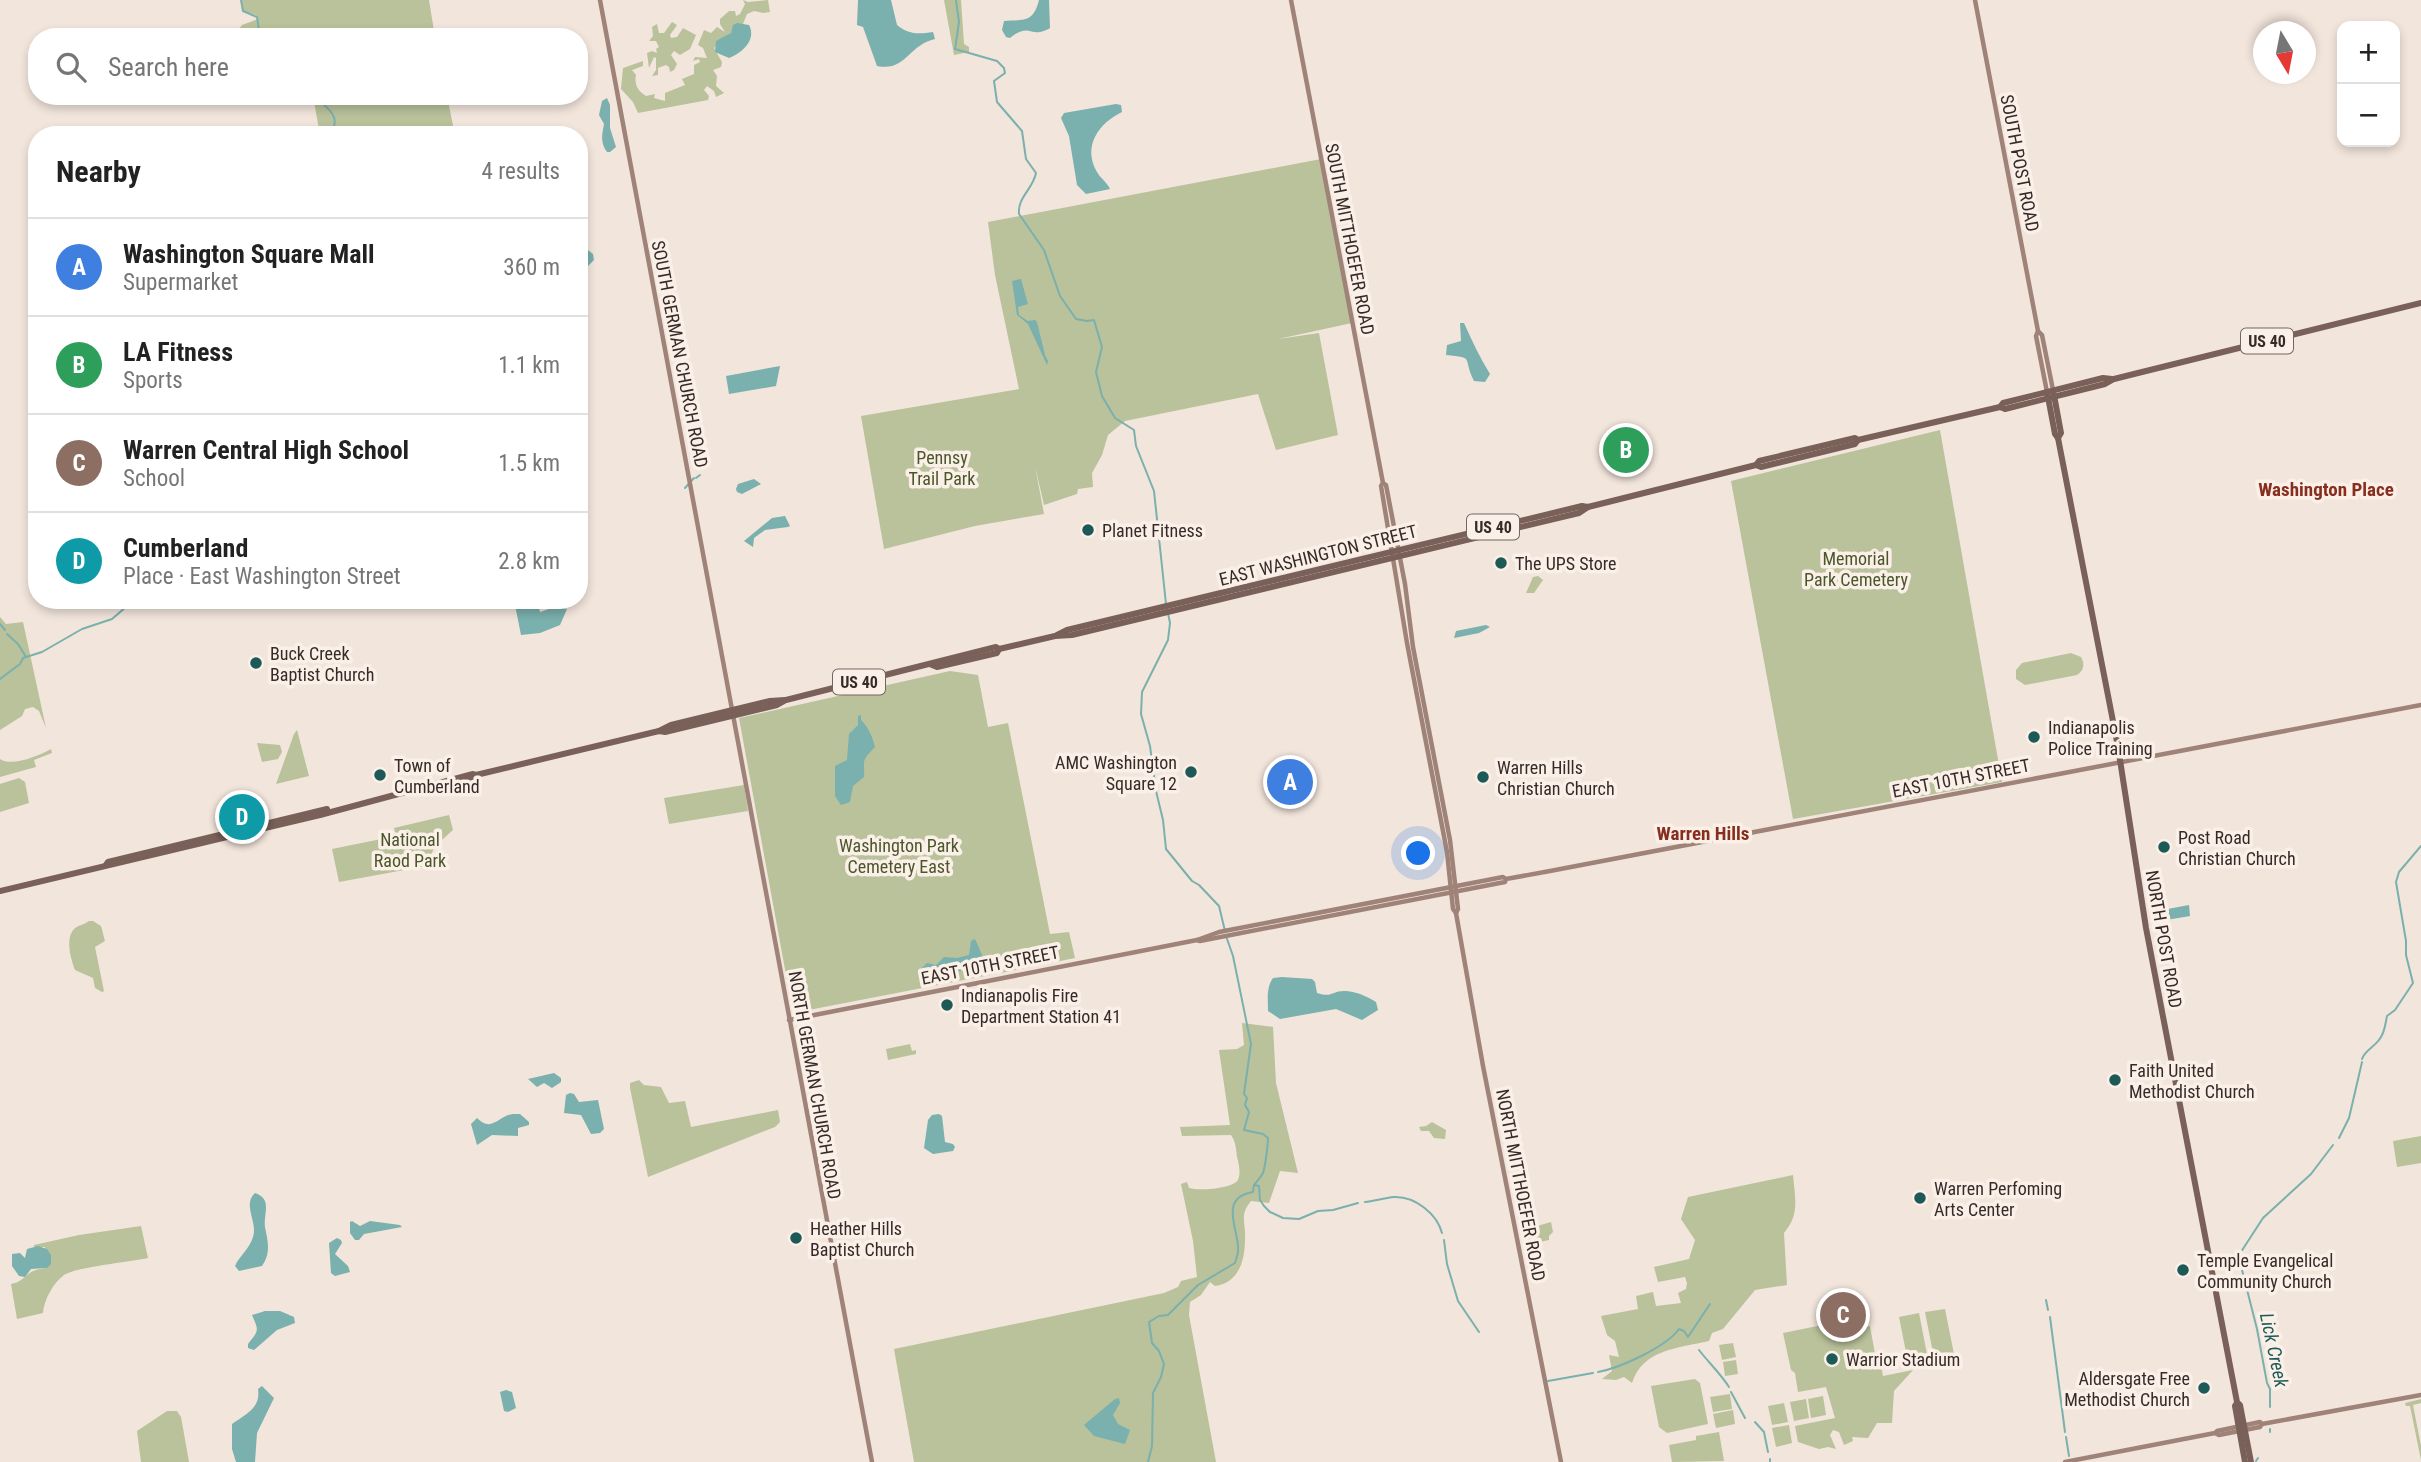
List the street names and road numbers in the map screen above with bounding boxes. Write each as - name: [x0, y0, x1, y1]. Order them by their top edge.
- street label: SOUTH POST ROAD: [1996, 93, 2044, 233]
- street label: SOUTH MITTHOEFER ROAD: [1321, 141, 1379, 337]
- street label: SOUTH GERMAN CHURCH ROAD: [648, 239, 712, 469]
- road number: US 40: [2241, 328, 2293, 354]
- road number: US 40: [1467, 514, 1519, 540]
- street label: EAST WASHINGTON STREET: [1217, 520, 1419, 590]
- road number: US 40: [833, 670, 885, 694]
- street label: EAST 10TH STREET: [1890, 754, 2032, 802]
- street label: NORTH POST ROAD: [2142, 868, 2186, 1010]
- street label: EAST 10TH STREET: [919, 941, 1061, 989]
- street label: NORTH GERMAN CHURCH ROAD: [785, 969, 845, 1201]
- street label: NORTH MITTHOEFER ROAD: [1492, 1087, 1550, 1283]

